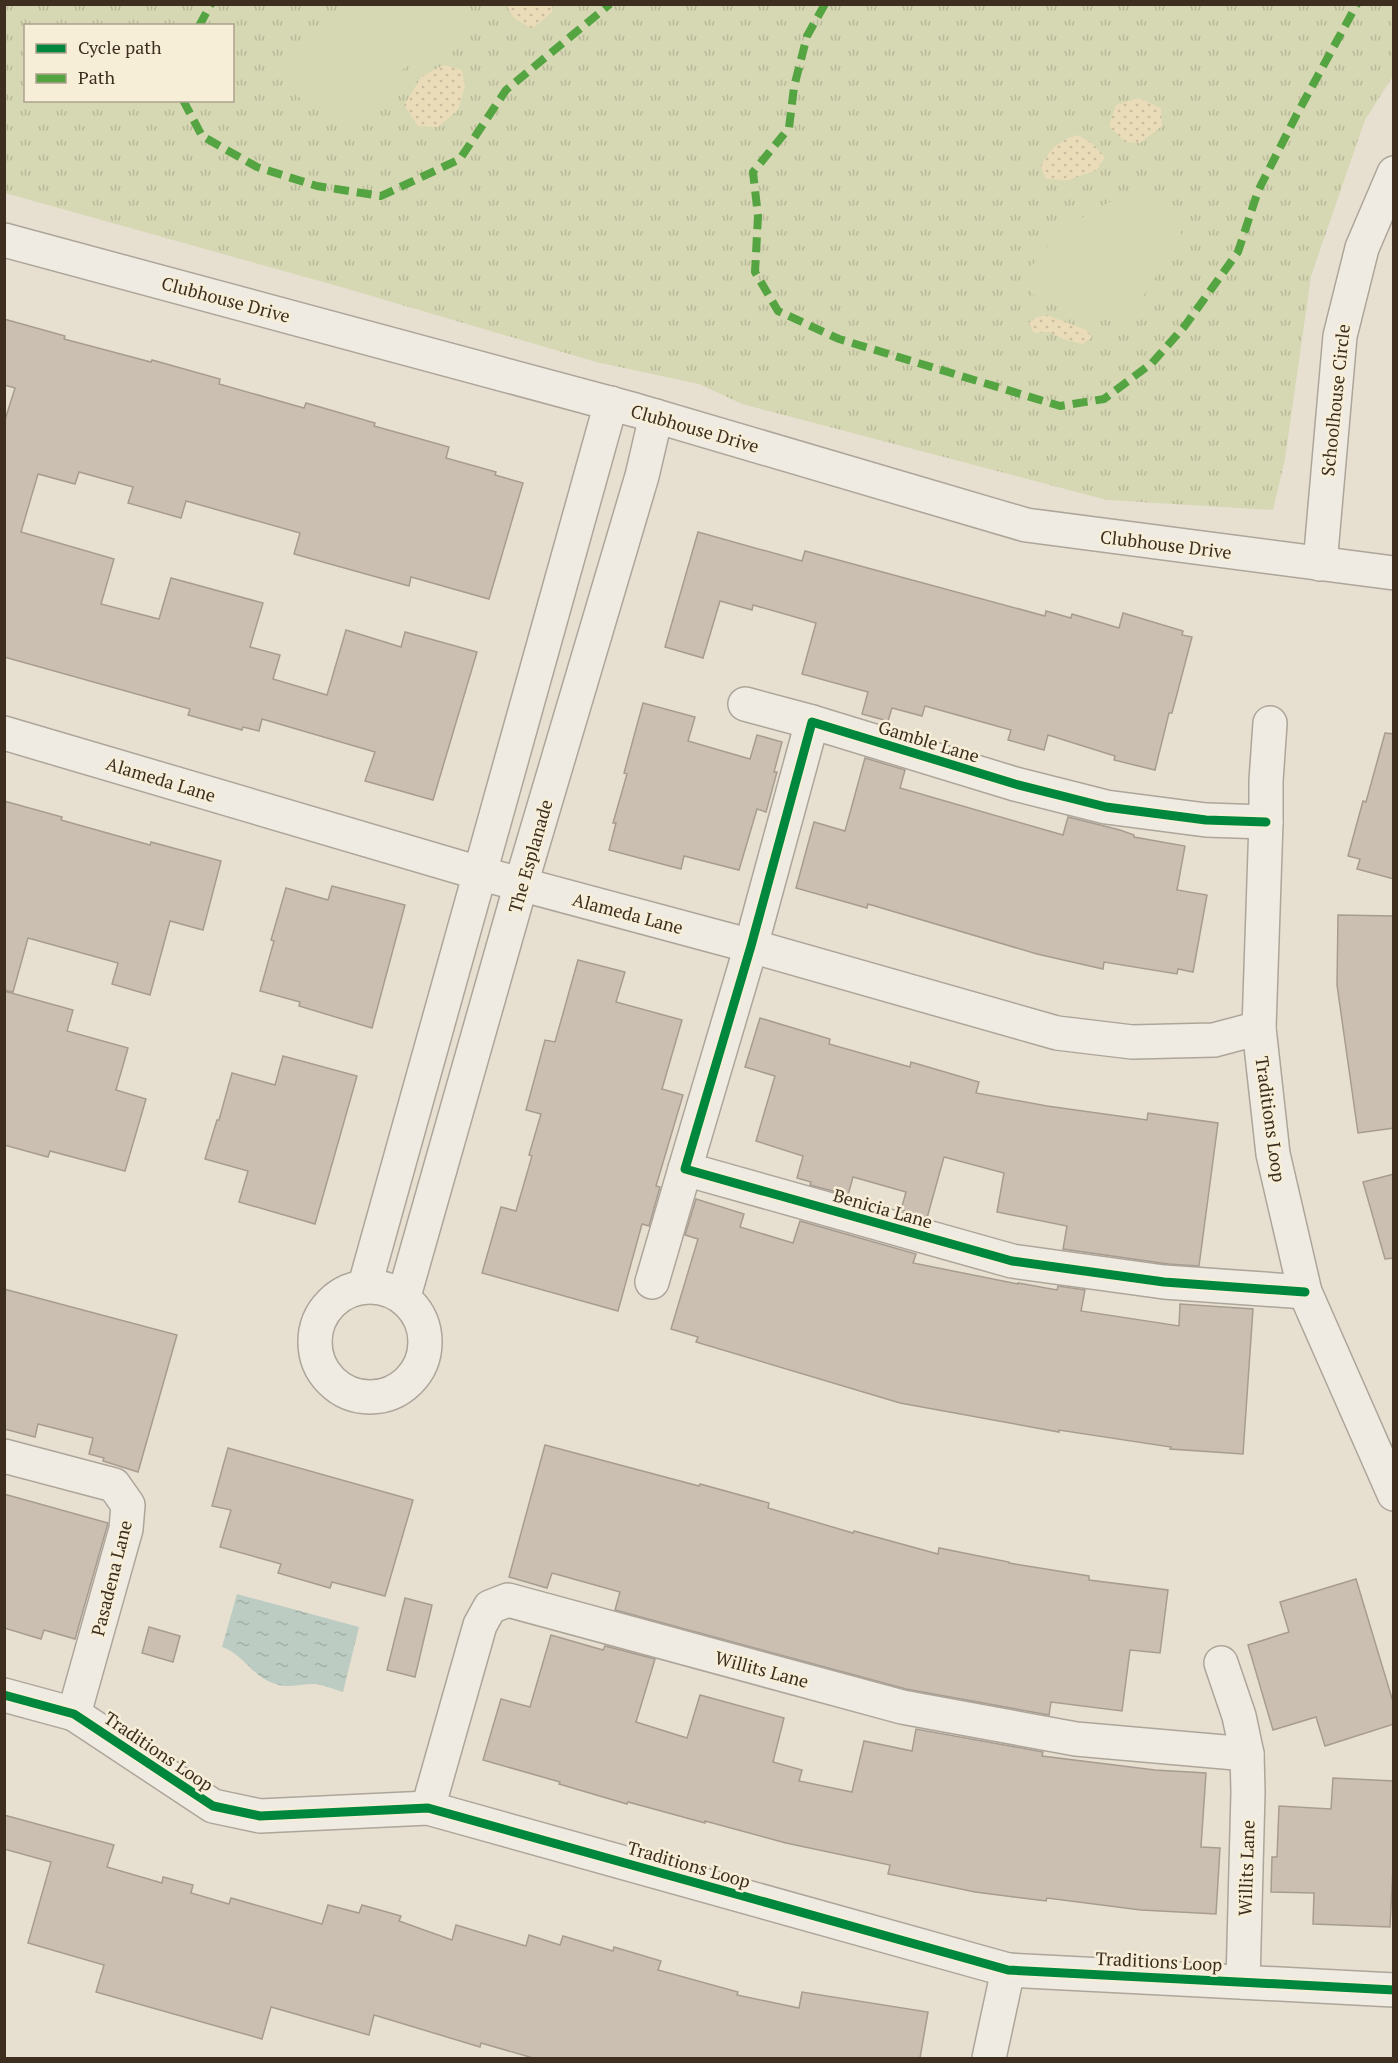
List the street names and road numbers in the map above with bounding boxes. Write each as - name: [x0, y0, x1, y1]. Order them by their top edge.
- street label: Clubhouse Drive: [159, 270, 293, 328]
- street label: Schoolhouse Circle: [1315, 323, 1355, 477]
- street label: Clubhouse Drive: [628, 398, 762, 458]
- street label: Clubhouse Drive: [1099, 524, 1233, 564]
- street label: Gamble Lane: [876, 714, 982, 768]
- street label: Alameda Lane: [103, 751, 219, 807]
- street label: The Esplanade: [502, 796, 558, 916]
- street label: Alameda Lane: [570, 887, 686, 939]
- street label: Traditions Loop: [1250, 1054, 1292, 1184]
- street label: Benicia Lane: [831, 1182, 935, 1234]
- street label: Pasadena Lane: [85, 1518, 137, 1638]
- street label: Willits Lane: [712, 1645, 812, 1693]
- street label: Traditions Loop: [100, 1706, 218, 1796]
- street label: Willits Lane: [1232, 1820, 1260, 1916]
- street label: Traditions Loop: [625, 1835, 753, 1893]
- street label: Traditions Loop: [1095, 1946, 1223, 1976]

